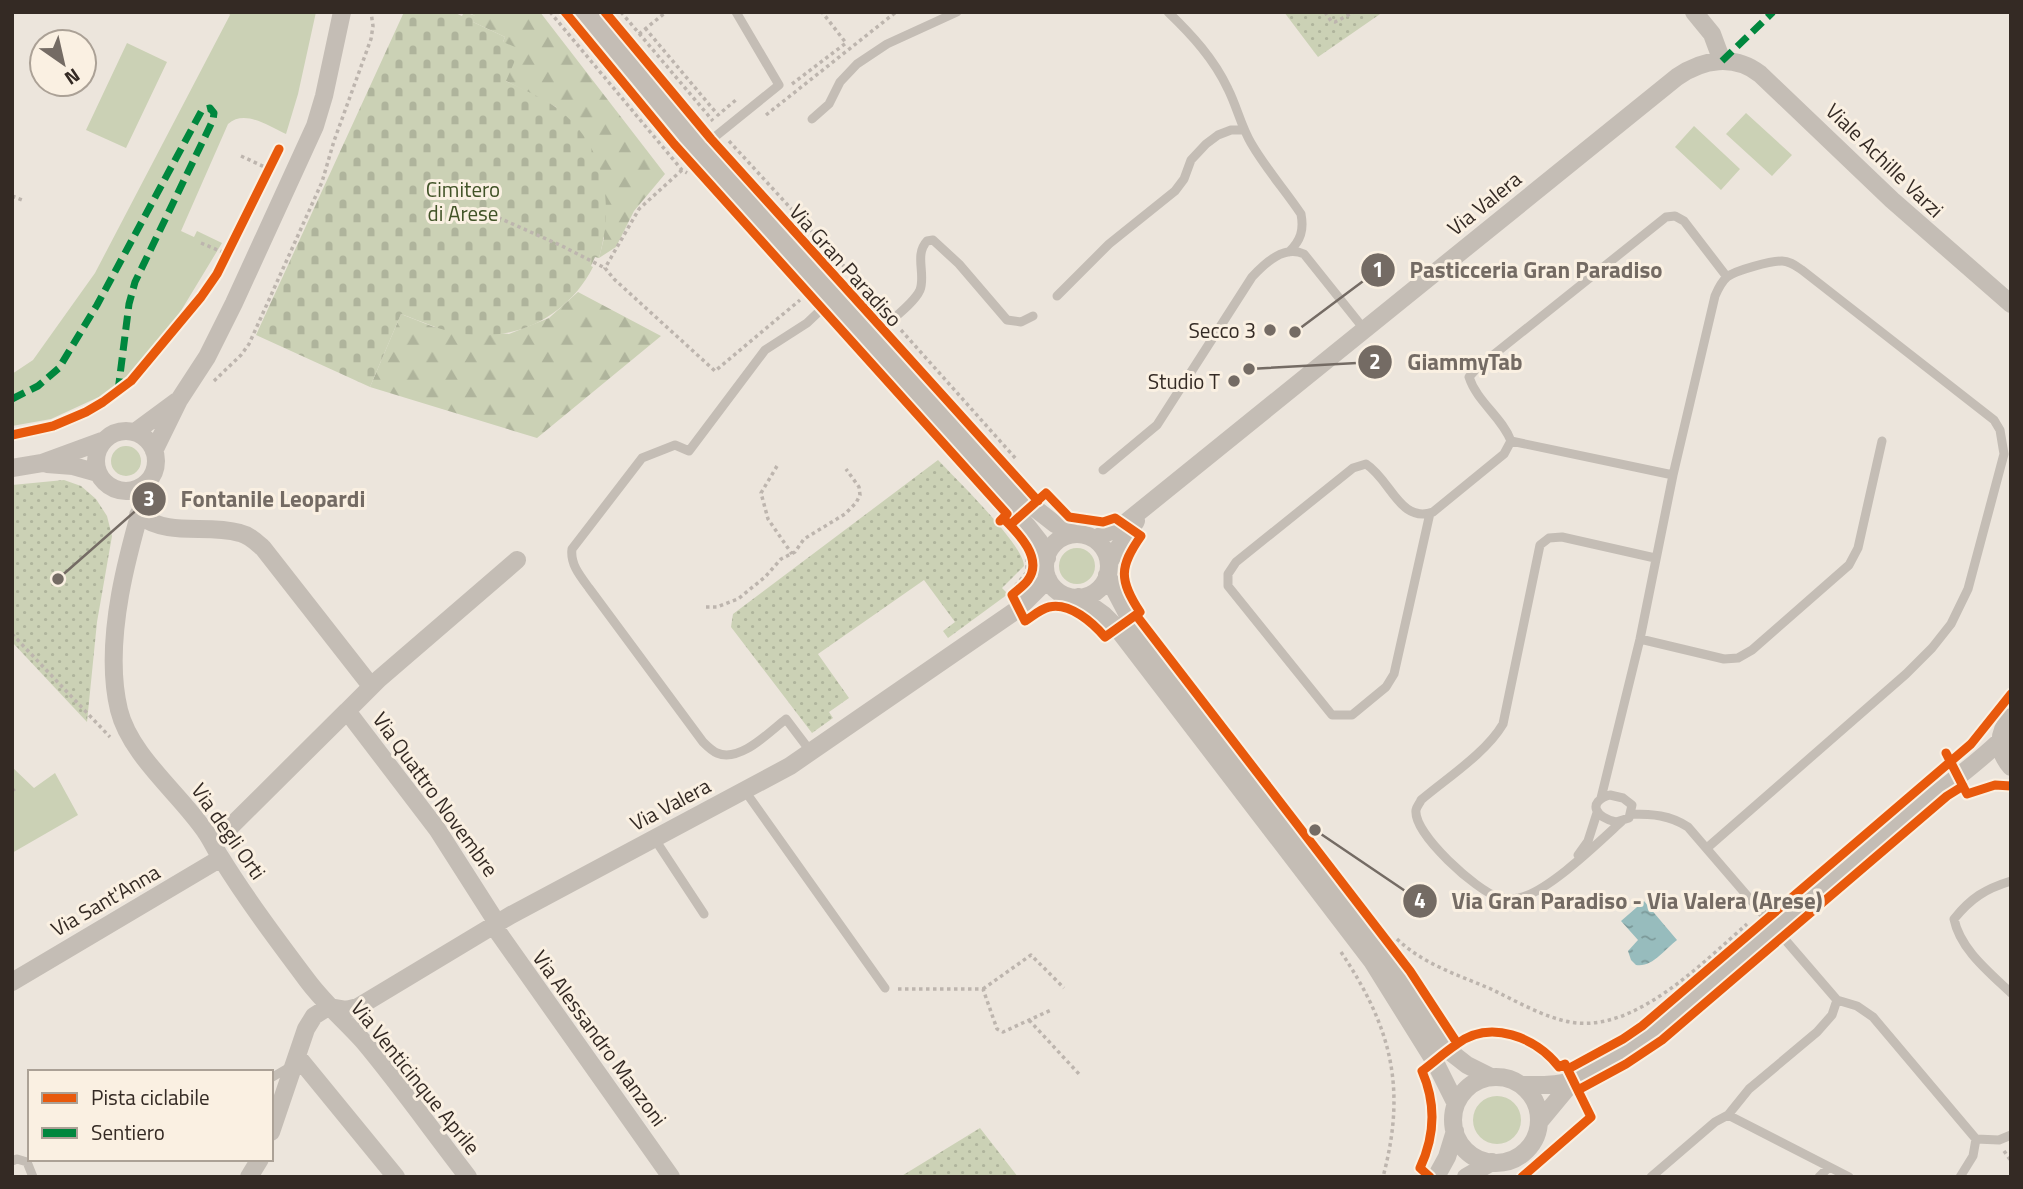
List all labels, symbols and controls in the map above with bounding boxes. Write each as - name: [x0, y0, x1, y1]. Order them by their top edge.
- north arrow: [28, 28, 98, 98]
- text: N: [59, 62, 86, 93]
- street label: Viale Achille Varzi: [1819, 95, 1951, 225]
- street label: Via Valera: [1440, 163, 1528, 243]
- park label: Cimitero di Arese: [426, 173, 500, 229]
- street label: Via Gran Paradiso: [782, 196, 910, 334]
- callout: Pasticceria Gran Paradiso: [1361, 248, 1677, 292]
- text: Pasticceria Gran Paradiso: [1409, 252, 1663, 287]
- text: 1: [1372, 253, 1384, 285]
- place label: Secco 3: [1188, 314, 1256, 346]
- marker: Secco 3: [1262, 322, 1278, 338]
- callout: GiammyTab: [1358, 340, 1536, 384]
- text: GiammyTab: [1407, 344, 1523, 379]
- text: 2: [1369, 345, 1381, 377]
- place label: Studio T: [1148, 365, 1220, 397]
- marker: Studio T: [1226, 373, 1242, 389]
- callout: Fontanile Leopardi: [131, 477, 379, 521]
- text: Fontanile Leopardi: [181, 481, 365, 516]
- text: 3: [143, 482, 155, 514]
- street label: Via Quattro Novembre: [365, 705, 507, 883]
- street label: Via Valera: [624, 769, 717, 839]
- street label: Via degli Orti: [184, 776, 274, 886]
- street label: Via Sant'Anna: [44, 856, 166, 944]
- callout: Via Gran Paradiso - Via Valera (Arese): [1402, 879, 1836, 923]
- text: Via Gran Paradiso - Via Valera (Arese): [1451, 883, 1823, 918]
- text: 4: [1414, 884, 1426, 916]
- street label: Via Alessandro Manzoni: [525, 943, 675, 1133]
- street label: Via Venticinque Aprile: [344, 993, 488, 1161]
- legend: [28, 1070, 273, 1161]
- text: Pista ciclabile: [91, 1081, 210, 1113]
- text: Sentiero: [91, 1116, 165, 1148]

